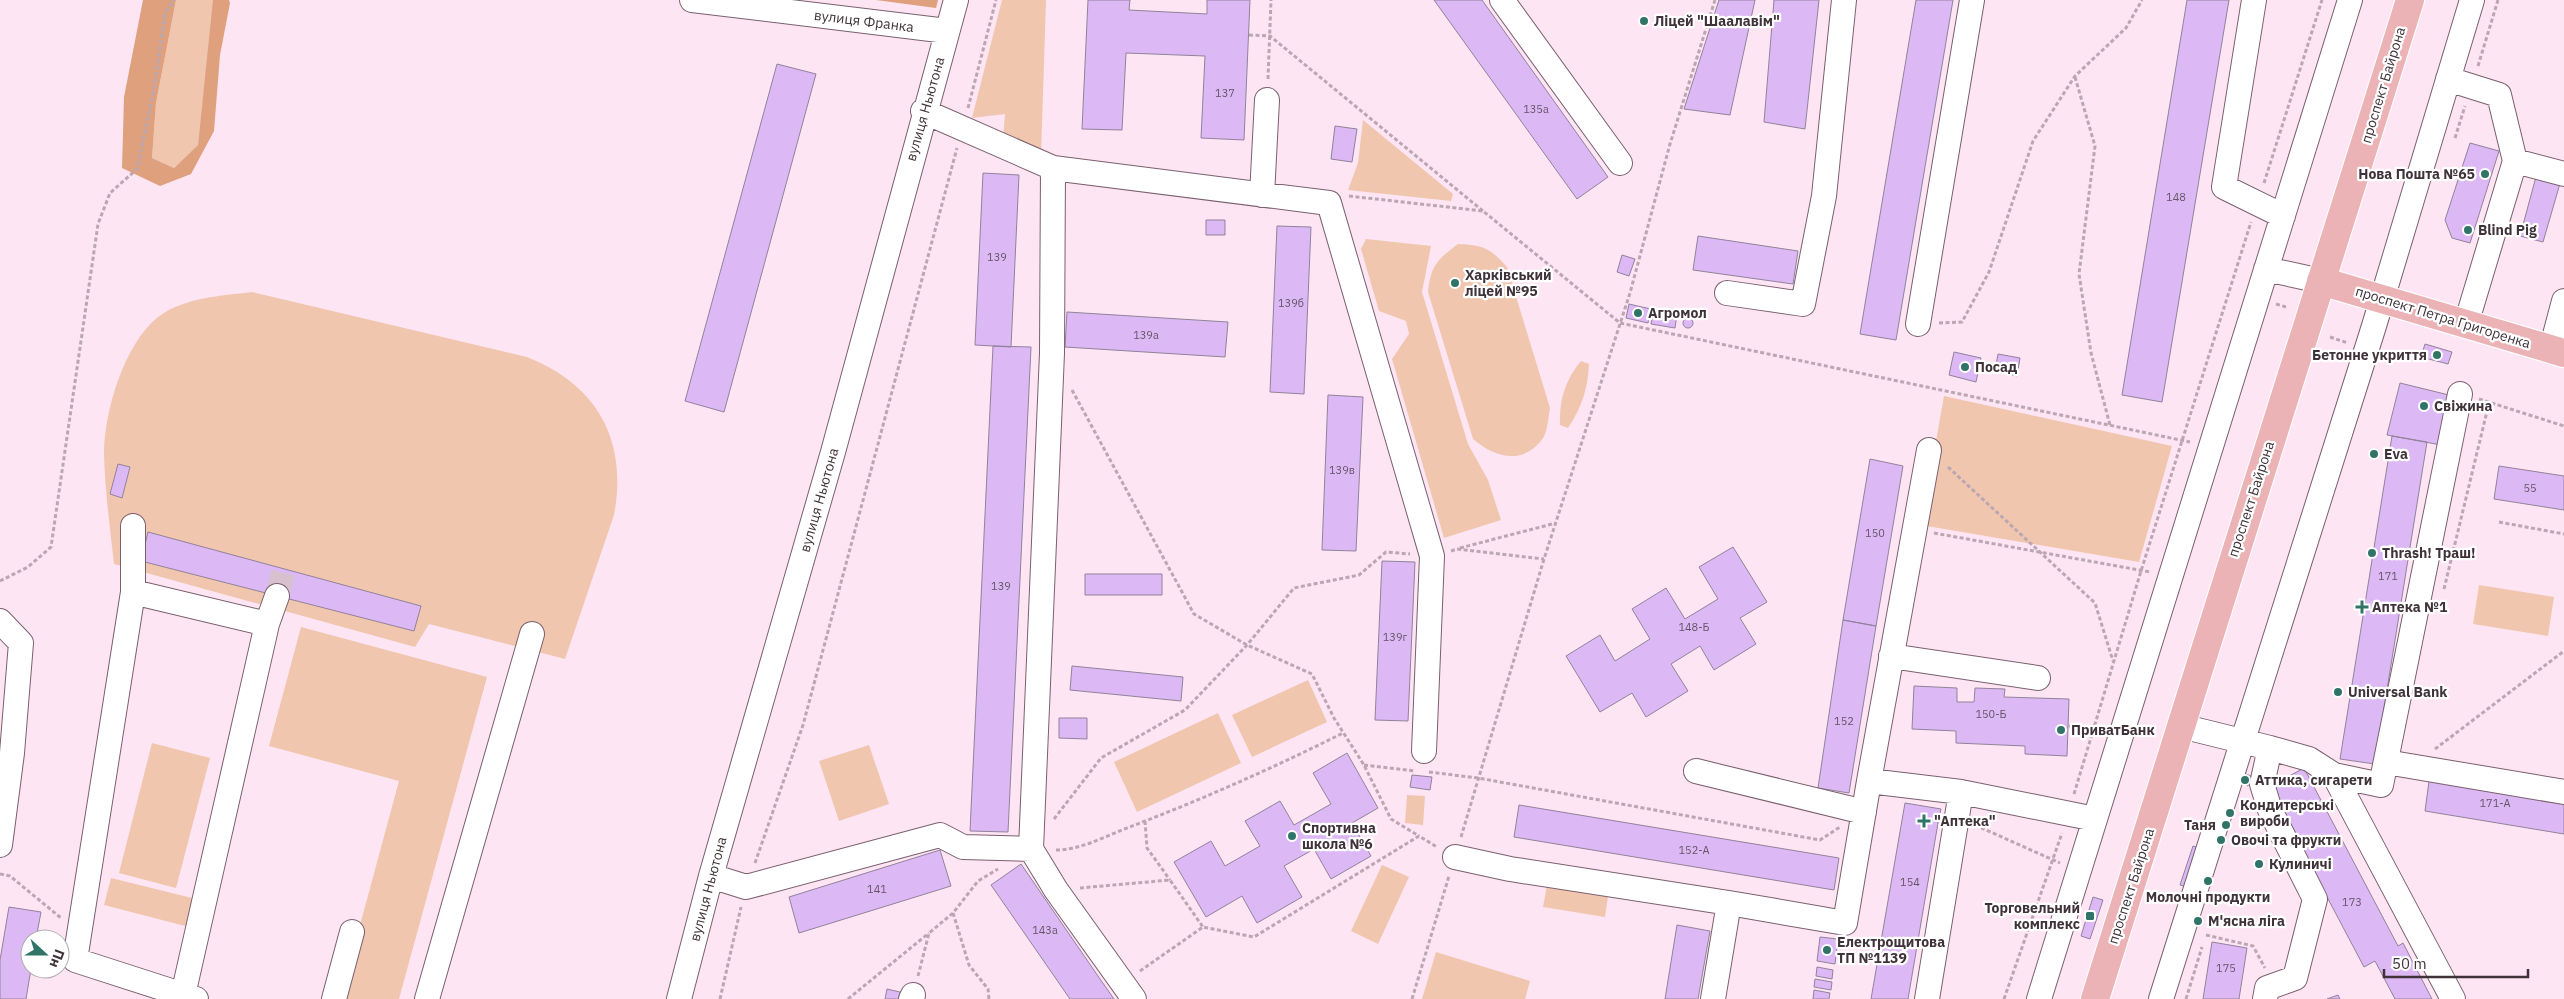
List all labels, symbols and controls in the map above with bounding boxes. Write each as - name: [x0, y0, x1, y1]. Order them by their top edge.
- street label: вулиця Франка: [813, 6, 915, 36]
- place label: Ліцей "Шаалавім": [1654, 12, 1780, 30]
- marker: Ліцей "Шаалавім": [1638, 15, 1650, 27]
- street label: проспект Байрона: [2357, 24, 2409, 145]
- street label: вулиця Ньютона: [902, 54, 949, 163]
- house number: 137: [1215, 86, 1235, 100]
- house number: 135а: [1523, 102, 1549, 116]
- place label: Нова Пошта №65: [2358, 165, 2475, 183]
- marker: Нова Пошта №65: [2479, 168, 2491, 180]
- house number: 148: [2166, 190, 2186, 204]
- place label: Blind Pig: [2478, 221, 2537, 239]
- marker: Blind Pig: [2462, 224, 2474, 236]
- house number: 139: [987, 250, 1007, 264]
- place label: Харківський ліцей №95: [1465, 266, 1552, 300]
- marker: Харківський ліцей №95: [1449, 277, 1461, 289]
- street label: проспект Петра Григоренка: [2353, 282, 2533, 352]
- house number: 139б: [1278, 296, 1304, 310]
- place label: Агромол: [1648, 304, 1707, 322]
- marker: Агромол: [1632, 307, 1644, 319]
- house number: 139а: [1133, 328, 1159, 342]
- place label: Бетонне укриття: [2312, 346, 2427, 364]
- marker: Бетонне укриття: [2431, 349, 2443, 361]
- place label: Посад: [1975, 358, 2017, 376]
- marker: Посад: [1959, 361, 1971, 373]
- place label: Свіжина: [2434, 397, 2492, 415]
- marker: Свіжина: [2418, 400, 2430, 412]
- street label: проспект Байрона: [2224, 438, 2278, 559]
- street label: вулиця Ньютона: [796, 445, 843, 554]
- place label: Eva: [2384, 445, 2408, 463]
- marker: Eva: [2368, 448, 2380, 460]
- house number: 139в: [1329, 463, 1355, 477]
- house number: 55: [2523, 481, 2537, 495]
- house number: 150: [1865, 526, 1885, 540]
- place label: Thrash! Траш!: [2382, 544, 2475, 562]
- marker: Thrash! Траш!: [2366, 547, 2378, 559]
- house number: 171: [2378, 569, 2398, 583]
- house number: 139: [991, 579, 1011, 593]
- place label: Аптека №1: [2372, 598, 2448, 616]
- marker: Аптека №1: [2356, 601, 2368, 613]
- house number: 148-Б: [1678, 620, 1710, 634]
- house number: 139г: [1383, 630, 1408, 644]
- place label: Universal Bank: [2348, 683, 2448, 701]
- marker: Universal Bank: [2332, 686, 2344, 698]
- house number: 150-Б: [1975, 707, 2007, 721]
- house number: 152: [1834, 714, 1854, 728]
- place label: ПриватБанк: [2071, 721, 2155, 739]
- marker: ПриватБанк: [2055, 724, 2067, 736]
- place label: Аттика, сигарети: [2255, 771, 2372, 789]
- marker: Аттика, сигарети: [2239, 774, 2251, 786]
- place label: Кондитерські вироби: [2240, 796, 2334, 830]
- house number: 171-А: [2479, 796, 2511, 810]
- marker: Кондитерські вироби: [2224, 807, 2236, 819]
- place label: "Аптека": [1934, 812, 1996, 830]
- marker: "Аптека": [1918, 815, 1930, 827]
- place label: Таня: [2184, 816, 2216, 834]
- place label: Спортивна школа №6: [1302, 819, 1376, 853]
- marker: Таня: [2220, 819, 2232, 831]
- street label: проспект Байрона: [2104, 825, 2158, 946]
- marker: Спортивна школа №6: [1286, 830, 1298, 842]
- place label: Овочі та фрукти: [2231, 831, 2341, 849]
- street label: вулиця Ньютона: [685, 834, 731, 943]
- marker: Овочі та фрукти: [2215, 834, 2227, 846]
- house number: 152-А: [1678, 843, 1710, 857]
- place label: Кулиничі: [2269, 855, 2332, 873]
- marker: Кулиничі: [2253, 858, 2265, 870]
- house number: 154: [1900, 875, 1920, 889]
- marker: Молочні продукти: [2202, 875, 2214, 887]
- house number: 141: [867, 882, 887, 896]
- place label: Молочні продукти: [2146, 888, 2270, 906]
- house number: 173: [2342, 895, 2362, 909]
- place label: Торговельний комплекс: [1984, 899, 2080, 933]
- marker: Торговельний комплекс: [2084, 910, 2096, 922]
- place label: М'ясна ліга: [2208, 912, 2285, 930]
- marker: М'ясна ліга: [2192, 915, 2204, 927]
- house number: 143а: [1032, 923, 1058, 937]
- north arrow: [20, 929, 70, 979]
- place label: Електрощитова ТП №1139: [1837, 933, 1945, 967]
- marker: Електрощитова ТП №1139: [1821, 944, 1833, 956]
- scale bar: [2384, 946, 2528, 978]
- text: Пн: [45, 947, 69, 971]
- text: 50 m: [2392, 954, 2427, 973]
- house number: 175: [2216, 961, 2236, 975]

